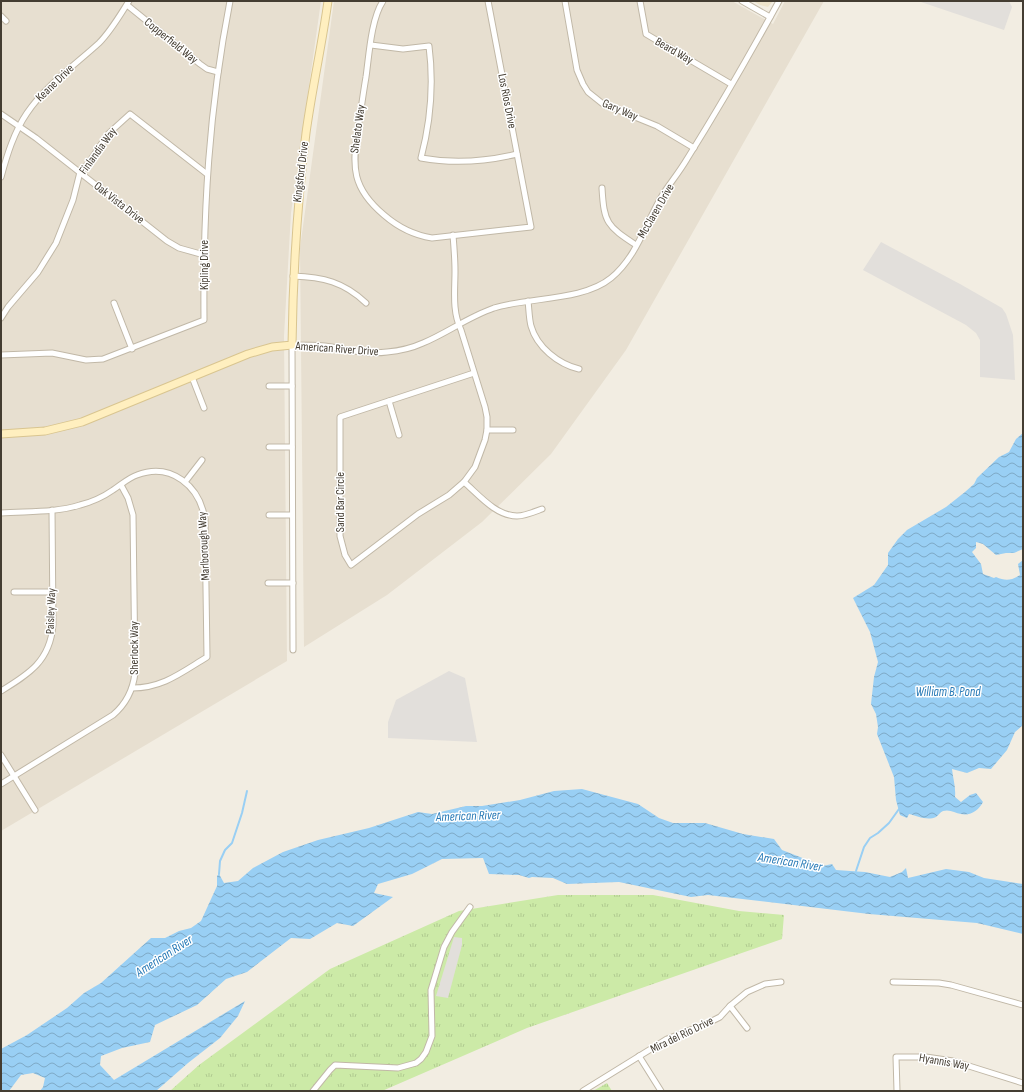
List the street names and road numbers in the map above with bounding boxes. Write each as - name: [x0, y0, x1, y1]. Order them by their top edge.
- street label: Copperfield Way: [141, 15, 201, 67]
- street label: Beard Way: [652, 34, 696, 68]
- street label: Keane Drive: [33, 61, 77, 105]
- street label: Los Rios Drive: [494, 72, 520, 130]
- street label: Gary Way: [600, 96, 640, 124]
- street label: Shelato Way: [347, 103, 369, 154]
- street label: Finlandia Way: [76, 124, 120, 177]
- street label: Kingsford Drive: [290, 141, 312, 203]
- street label: Oak Vista Drive: [91, 179, 147, 227]
- street label: McClaren Drive: [634, 181, 678, 241]
- street label: Kipling Drive: [197, 240, 212, 290]
- street label: American River Drive: [294, 339, 379, 359]
- street label: Sand Bar Circle: [333, 472, 348, 532]
- street label: Marlborough Way: [195, 511, 213, 581]
- street label: Paisley Way: [43, 587, 59, 634]
- street label: Sherlock Way: [127, 621, 142, 675]
- street label: Mira del Rio Drive: [648, 1013, 716, 1057]
- street label: Hyannis Way: [918, 1050, 971, 1074]

